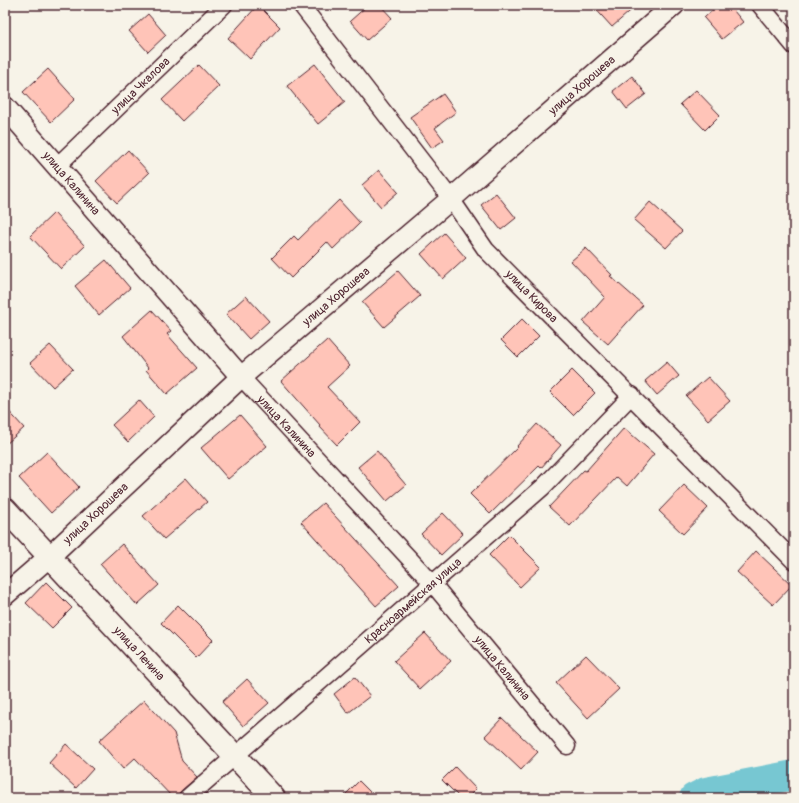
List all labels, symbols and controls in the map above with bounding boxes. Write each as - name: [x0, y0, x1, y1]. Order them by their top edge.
- street label: улица Хорошева: [545, 52, 619, 119]
- street label: улица Чкалова: [107, 54, 173, 118]
- street label: улица Калинина: [39, 147, 104, 218]
- street label: улица Хорошева: [299, 263, 373, 330]
- street label: улица Кирова: [502, 266, 561, 326]
- street label: улица Калинина: [253, 391, 319, 461]
- street label: улица Хорошева: [59, 479, 131, 548]
- street label: Красноармейская улица: [361, 554, 465, 647]
- street label: улица Ленина: [110, 622, 168, 684]
- street label: улица Калинина: [470, 632, 534, 704]

